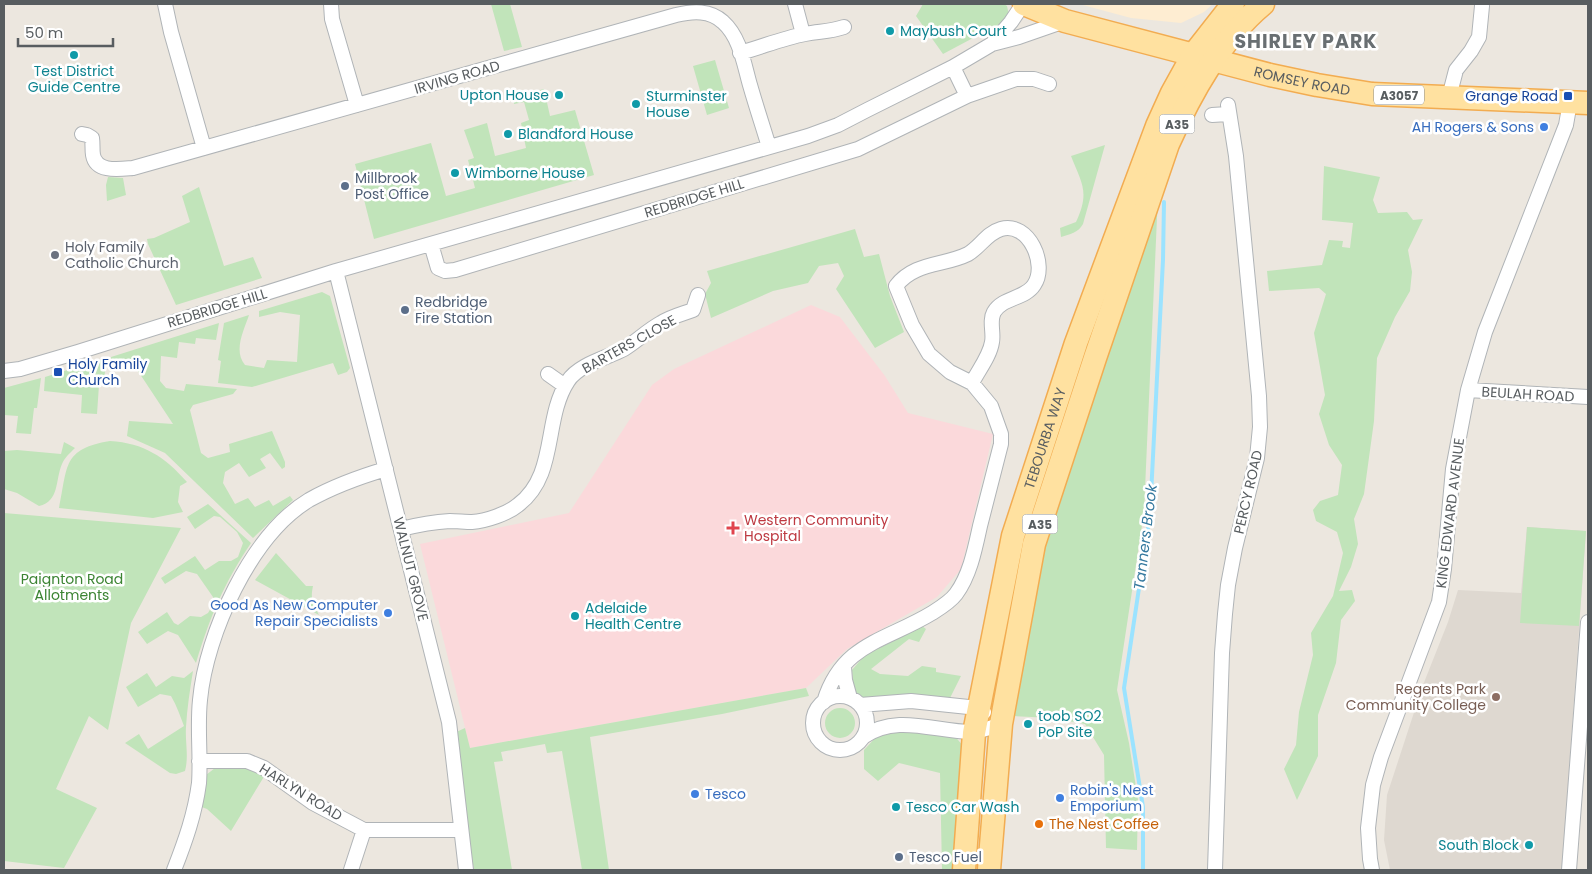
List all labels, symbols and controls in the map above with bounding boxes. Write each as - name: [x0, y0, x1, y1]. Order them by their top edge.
- scale bar: [18, 15, 112, 47]
- place label: Maybush Court: [900, 21, 1007, 41]
- text: 50 m: [25, 22, 63, 43]
- marker: Maybush Court: [884, 25, 896, 37]
- district label: SHIRLEY PARK: [1234, 28, 1378, 55]
- marker: Test District Guide Centre: [68, 49, 80, 61]
- street label: IRVING ROAD: [412, 55, 502, 99]
- place label: Test District Guide Centre: [28, 61, 121, 97]
- street label: ROMSEY ROAD: [1252, 61, 1352, 100]
- place label: Upton House: [460, 85, 549, 105]
- place label: Sturminster House: [646, 86, 727, 122]
- road number: A3057: [1374, 86, 1424, 104]
- place label: Grange Road: [1465, 86, 1558, 106]
- marker: Upton House: [553, 89, 565, 101]
- marker: Grange Road: [1562, 90, 1574, 102]
- marker: Sturminster House: [630, 98, 642, 110]
- road number: A35: [1160, 115, 1194, 134]
- place label: AH Rogers & Sons: [1412, 117, 1534, 137]
- marker: AH Rogers & Sons: [1538, 121, 1550, 133]
- place label: Blandford House: [518, 124, 634, 144]
- marker: Blandford House: [502, 128, 514, 140]
- place label: Wimborne House: [465, 163, 585, 183]
- marker: Wimborne House: [449, 167, 461, 179]
- place label: Millbrook Post Office: [355, 168, 429, 204]
- street label: REDBRIDGE HILL: [642, 173, 746, 223]
- marker: Millbrook Post Office: [339, 180, 351, 192]
- place label: Holy Family Catholic Church: [65, 237, 179, 273]
- marker: Holy Family Catholic Church: [49, 249, 61, 261]
- street label: REDBRIDGE HILL: [165, 283, 269, 333]
- place label: Redbridge Fire Station: [415, 292, 492, 328]
- marker: Redbridge Fire Station: [399, 304, 411, 316]
- street label: BARTERS CLOSE: [578, 310, 680, 378]
- place label: Holy Family Church: [68, 354, 148, 390]
- marker: Holy Family Church: [52, 366, 64, 378]
- street label: BEULAH ROAD: [1481, 382, 1575, 406]
- street label: TEBOURBA WAY: [1019, 385, 1071, 491]
- street label: KING EDWARD AVENUE: [1431, 437, 1469, 589]
- street label: PERCY ROAD: [1229, 448, 1267, 536]
- water label: Tanners Brook: [1128, 482, 1162, 591]
- place label: Western Community Hospital: [744, 510, 888, 546]
- road number: A35: [1022, 514, 1058, 534]
- street label: WALNUT GROVE: [388, 515, 434, 623]
- marker: Western Community Hospital: [726, 521, 740, 535]
- park label: Paignton Road Allotments: [21, 569, 123, 605]
- place label: Good As New Computer Repair Specialists: [210, 595, 378, 631]
- place label: Adelaide Health Centre: [585, 598, 682, 634]
- marker: Good As New Computer Repair Specialists: [382, 607, 394, 619]
- marker: Adelaide Health Centre: [569, 610, 581, 622]
- place label: Regents Park Community College: [1346, 679, 1487, 715]
- marker: Regents Park Community College: [1490, 691, 1502, 703]
- place label: toob SO2 PoP Site: [1038, 706, 1102, 742]
- marker: toob SO2 PoP Site: [1022, 718, 1034, 730]
- street label: HARLYN ROAD: [256, 759, 346, 826]
- place label: Robin's Nest Emporium: [1070, 780, 1154, 816]
- place label: Tesco: [705, 784, 746, 804]
- marker: Tesco: [689, 788, 701, 800]
- marker: Robin's Nest Emporium: [1054, 792, 1066, 804]
- place label: Tesco Car Wash: [906, 797, 1019, 817]
- marker: Tesco Car Wash: [890, 801, 902, 813]
- place label: The Nest Coffee: [1049, 814, 1159, 834]
- marker: The Nest Coffee: [1033, 818, 1045, 830]
- place label: South Block: [1438, 835, 1520, 855]
- marker: South Block: [1523, 839, 1535, 851]
- place label: Tesco Fuel: [909, 847, 982, 867]
- marker: Tesco Fuel: [893, 851, 905, 863]

